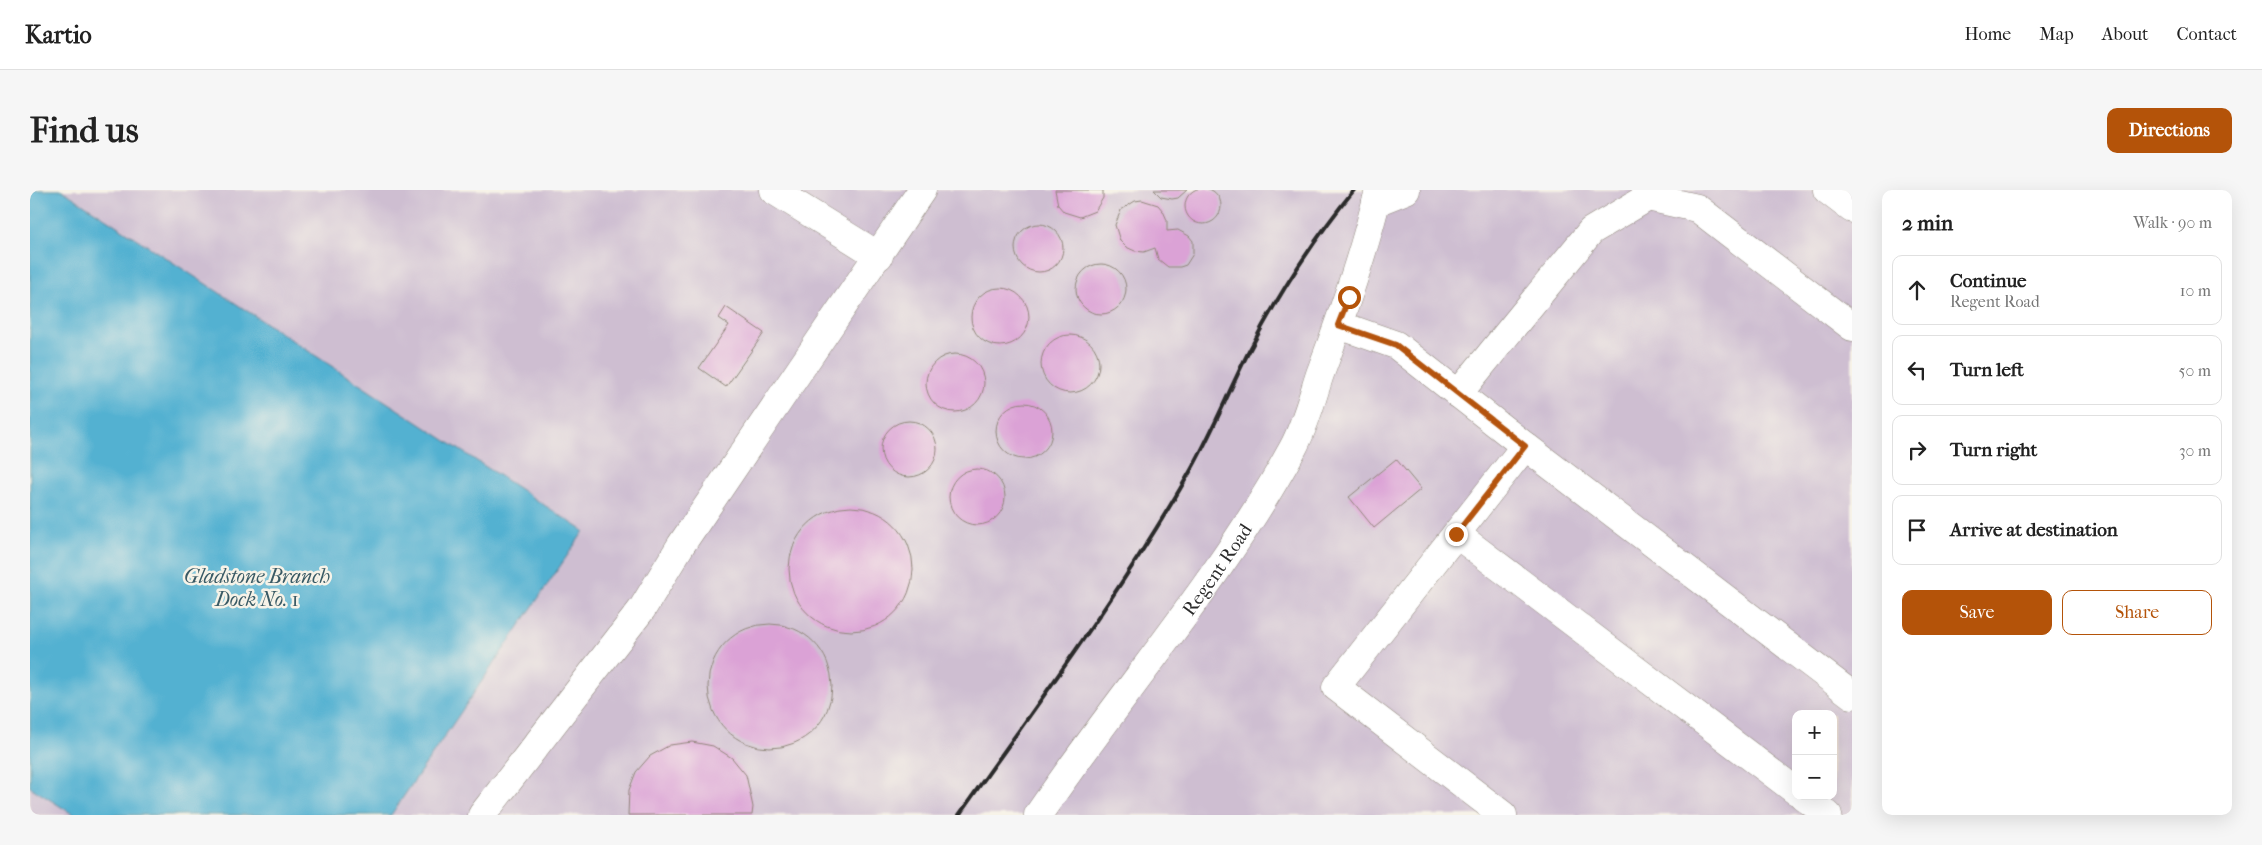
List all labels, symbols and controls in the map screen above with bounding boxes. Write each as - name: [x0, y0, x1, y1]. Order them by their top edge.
- text: Kartio: [25, 21, 92, 49]
- text: Home: [1964, 24, 2011, 45]
- text: Map: [2039, 24, 2074, 45]
- text: About: [2102, 24, 2148, 45]
- text: Contact: [2176, 24, 2237, 45]
- button: Directions: [2107, 108, 2232, 153]
- text: Find us: [30, 110, 139, 151]
- text: 2 min: [1902, 211, 1953, 235]
- text: Walk · 90 m: [2133, 213, 2212, 232]
- text: Continue: [1950, 270, 2026, 292]
- icon: ahead: [1903, 276, 1931, 304]
- text: 10 m: [2180, 281, 2211, 300]
- route start: [1338, 286, 1361, 309]
- text: Regent Road: [1950, 292, 2040, 311]
- icon: left: [1903, 356, 1931, 384]
- text: Turn left: [1950, 359, 2024, 381]
- text: 50 m: [2179, 361, 2211, 380]
- icon: right: [1903, 436, 1931, 464]
- text: Turn right: [1950, 439, 2037, 461]
- text: 30 m: [2179, 441, 2211, 460]
- icon: arrive: [1903, 516, 1931, 544]
- street label: Regent Road: [1178, 519, 1257, 620]
- text: Arrive at destination: [1950, 519, 2118, 541]
- route end: [1445, 523, 1468, 546]
- water label: Gladstone Branch Dock No. 1: [184, 565, 330, 611]
- button: Save: [1902, 590, 2052, 635]
- button: Share: [2062, 590, 2212, 635]
- map controls: [1792, 710, 1837, 800]
- button: +: [1792, 710, 1837, 755]
- button: −: [1792, 755, 1837, 800]

